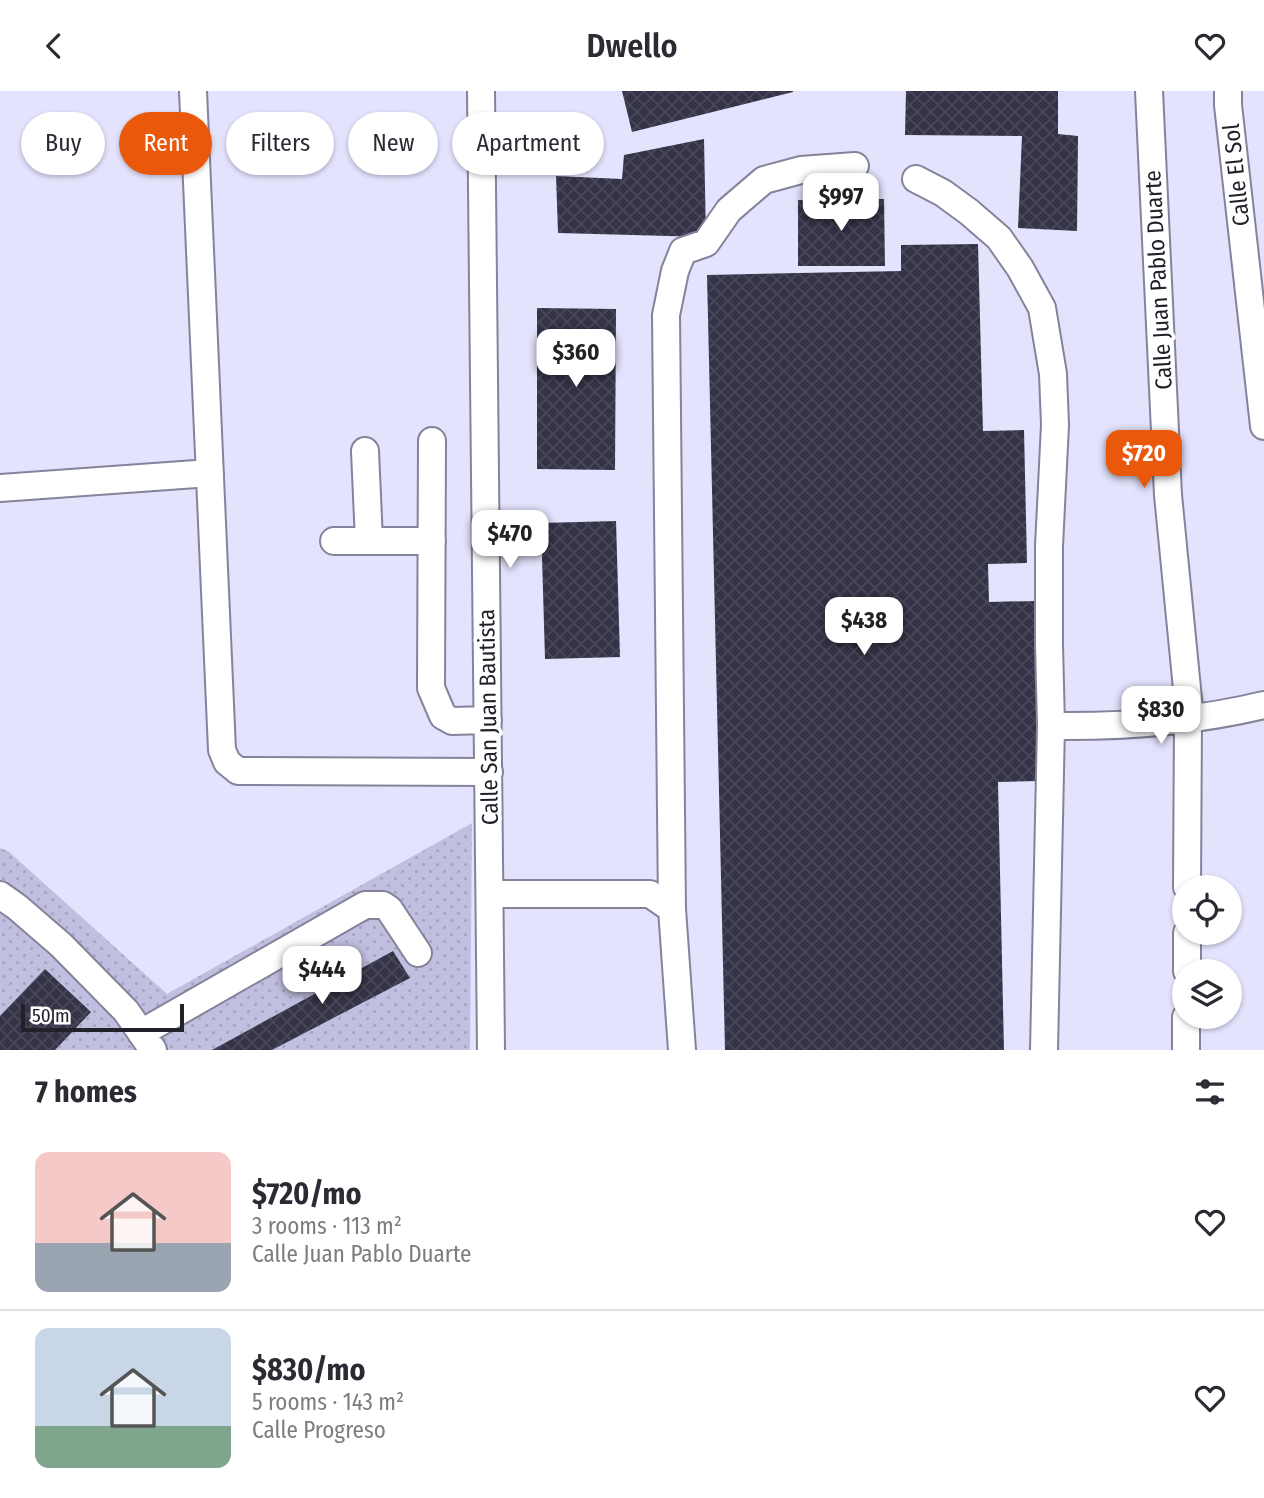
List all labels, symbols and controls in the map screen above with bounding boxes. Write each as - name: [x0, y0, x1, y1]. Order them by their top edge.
- icon: back: [35, 27, 73, 65]
- text: Dwello: [586, 27, 678, 65]
- icon: heart: [1191, 27, 1229, 65]
- chip: Buy: [21, 112, 105, 175]
- chip: Rent: [119, 112, 212, 175]
- chip: Filters: [226, 112, 334, 175]
- chip: New: [348, 112, 438, 175]
- chip: Apartment: [452, 112, 604, 175]
- street label: Calle El Sol: [1217, 122, 1255, 228]
- street label: Calle Juan Pablo Duarte: [1138, 170, 1178, 390]
- pin: $997: [800, 173, 882, 233]
- text: $997: [819, 182, 863, 210]
- pin: $360: [535, 329, 617, 389]
- text: $360: [553, 338, 599, 366]
- pin: $720: [1103, 431, 1185, 490]
- text: $720: [1122, 439, 1166, 467]
- pin: $470: [469, 511, 551, 570]
- text: $470: [488, 519, 532, 547]
- pin: $438: [823, 597, 905, 657]
- text: $438: [841, 606, 887, 634]
- street label: Calle San Juan Bautista: [472, 609, 504, 825]
- pin: $830: [1120, 687, 1202, 746]
- text: $830: [1137, 695, 1185, 723]
- map controls: [1172, 875, 1242, 1029]
- button: locate: [1172, 875, 1242, 945]
- pin: $444: [281, 947, 363, 1006]
- text: $444: [299, 955, 345, 983]
- button: layers: [1172, 959, 1242, 1029]
- scale bar: [21, 1001, 184, 1033]
- text: 50 m: [32, 1004, 70, 1027]
- icon: filters: [1191, 1073, 1229, 1111]
- text: 7 homes: [35, 1074, 137, 1110]
- text: $720/mo: [252, 1176, 362, 1212]
- icon: home: [91, 1180, 175, 1264]
- icon: heart: [1191, 1203, 1229, 1241]
- text: 3 rooms · 113 m²: [252, 1212, 402, 1240]
- text: Calle Juan Pablo Duarte: [252, 1240, 471, 1268]
- text: $830/mo: [252, 1352, 365, 1388]
- icon: home: [91, 1356, 175, 1440]
- icon: heart: [1191, 1379, 1229, 1417]
- text: 5 rooms · 143 m²: [252, 1388, 404, 1416]
- text: Calle Progreso: [252, 1416, 386, 1444]

